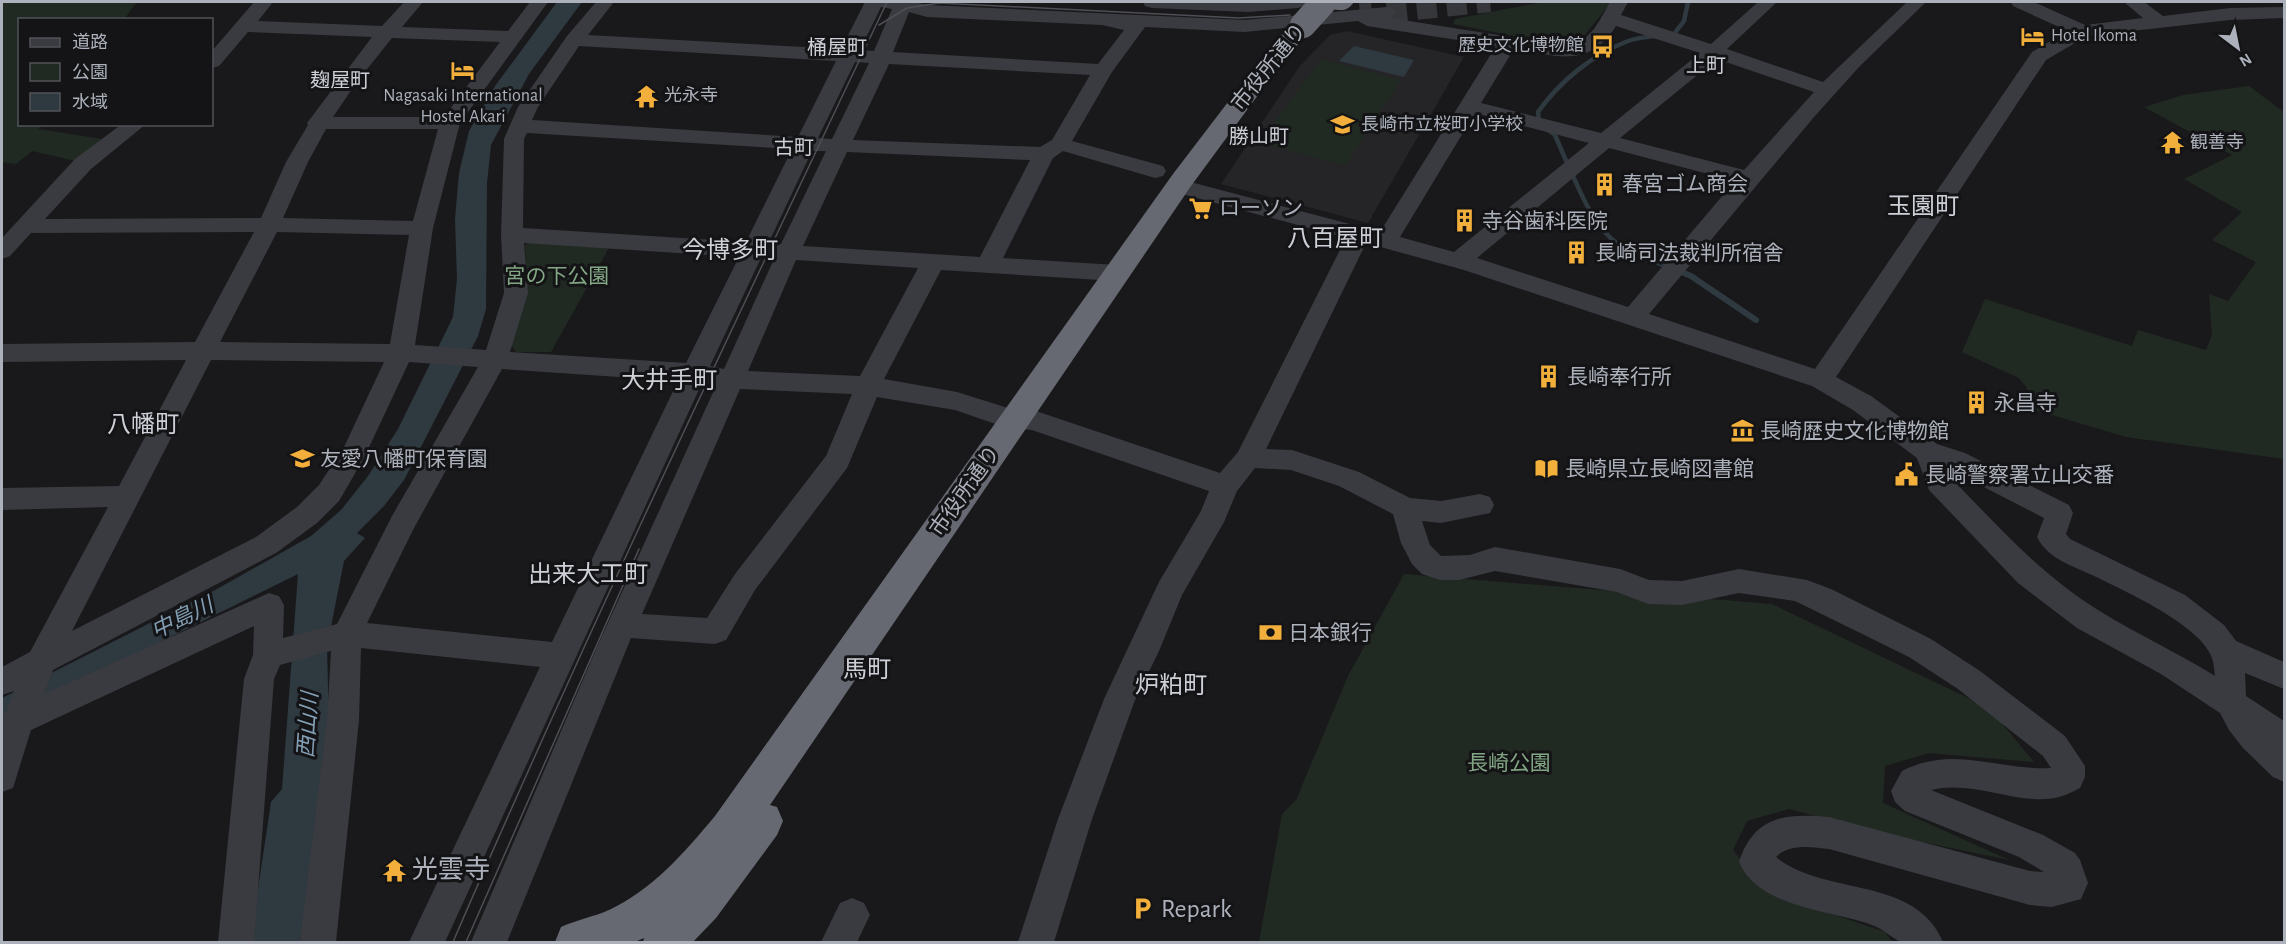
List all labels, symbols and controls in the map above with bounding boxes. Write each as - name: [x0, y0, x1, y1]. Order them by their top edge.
- legend: [18, 18, 213, 126]
- north arrow: [2208, 18, 2268, 78]
- street label: 市役所通り: [1227, 19, 1310, 114]
- hotel icon: Hotel Ikoma: [2020, 23, 2046, 49]
- place label: Hotel Ikoma: [2051, 27, 2137, 45]
- text: 道路: [72, 32, 108, 52]
- bus stop icon: 歴史文化博物館: [1589, 33, 1615, 59]
- place label: 歴史文化博物館: [1458, 35, 1584, 55]
- district label: 桶屋町: [807, 37, 867, 58]
- text: N: [2236, 50, 2254, 70]
- district label: 上町: [1686, 55, 1726, 76]
- hotel icon: Nagasaki International Hostel Akari: [450, 57, 476, 83]
- text: 公園: [72, 63, 108, 82]
- district label: 麹屋町: [310, 70, 370, 91]
- temple icon: 光永寺: [633, 83, 659, 109]
- place label: 光永寺: [664, 85, 718, 105]
- place label: Nagasaki International Hostel Akari: [383, 87, 543, 126]
- text: 水域: [72, 93, 108, 112]
- school or university icon: 長崎市立桜町小学校: [1330, 112, 1356, 138]
- place label: 長崎市立桜町小学校: [1361, 114, 1523, 134]
- district label: 勝山町: [1229, 126, 1289, 147]
- temple icon: 観善寺: [2159, 130, 2185, 156]
- place label: 観善寺: [2190, 132, 2244, 152]
- district label: 古町: [774, 137, 814, 158]
- building icon: 春宮ゴム商会: [1591, 171, 1617, 197]
- place label: 春宮ゴム商会: [1622, 173, 1748, 195]
- district label: 玉園町: [1887, 194, 1959, 219]
- supermarket icon: ローソン: [1188, 195, 1214, 221]
- place label: ローソン: [1219, 198, 1303, 219]
- building icon: 寺谷歯科医院: [1451, 208, 1477, 234]
- place label: 寺谷歯科医院: [1482, 210, 1608, 232]
- district label: 八百屋町: [1287, 227, 1383, 251]
- district label: 今博多町: [682, 237, 778, 263]
- building icon: 長崎司法裁判所宿舎: [1564, 240, 1590, 266]
- place label: 長崎司法裁判所宿舎: [1595, 242, 1784, 264]
- park label: 宮の下公園: [505, 265, 610, 287]
- building icon: 長崎奉行所: [1536, 364, 1562, 390]
- place label: 長崎奉行所: [1567, 366, 1672, 388]
- district label: 大井手町: [621, 367, 717, 393]
- building icon: 永昌寺: [1963, 390, 1989, 416]
- place label: 永昌寺: [1994, 392, 2057, 414]
- district label: 八幡町: [107, 411, 179, 437]
- museum icon: 長崎歴史文化博物館: [1729, 418, 1755, 444]
- place label: 長崎歴史文化博物館: [1760, 420, 1949, 442]
- street label: 市役所通り: [925, 441, 1004, 540]
- school or university icon: 友愛八幡町保育園: [289, 446, 315, 472]
- place label: 友愛八幡町保育園: [320, 448, 488, 470]
- library icon: 長崎県立長崎図書館: [1534, 456, 1560, 482]
- place label: 長崎県立長崎図書館: [1565, 458, 1754, 480]
- public building icon: 長崎警察署立山交番: [1894, 462, 1920, 488]
- place label: 長崎警察署立山交番: [1925, 464, 2114, 486]
- district label: 出来大工町: [528, 562, 648, 587]
- water label: 中島川: [147, 592, 218, 642]
- bank icon: 日本銀行: [1257, 620, 1283, 646]
- place label: 日本銀行: [1288, 622, 1372, 644]
- district label: 馬町: [843, 658, 891, 682]
- district label: 炉粕町: [1135, 672, 1207, 698]
- water label: 西山川: [294, 689, 321, 759]
- park label: 長崎公園: [1467, 752, 1551, 774]
- place label: 光雲寺: [412, 856, 490, 883]
- temple icon: 光雲寺: [381, 857, 407, 883]
- parking icon: Repark: [1130, 896, 1156, 922]
- place label: Repark: [1161, 896, 1232, 922]

